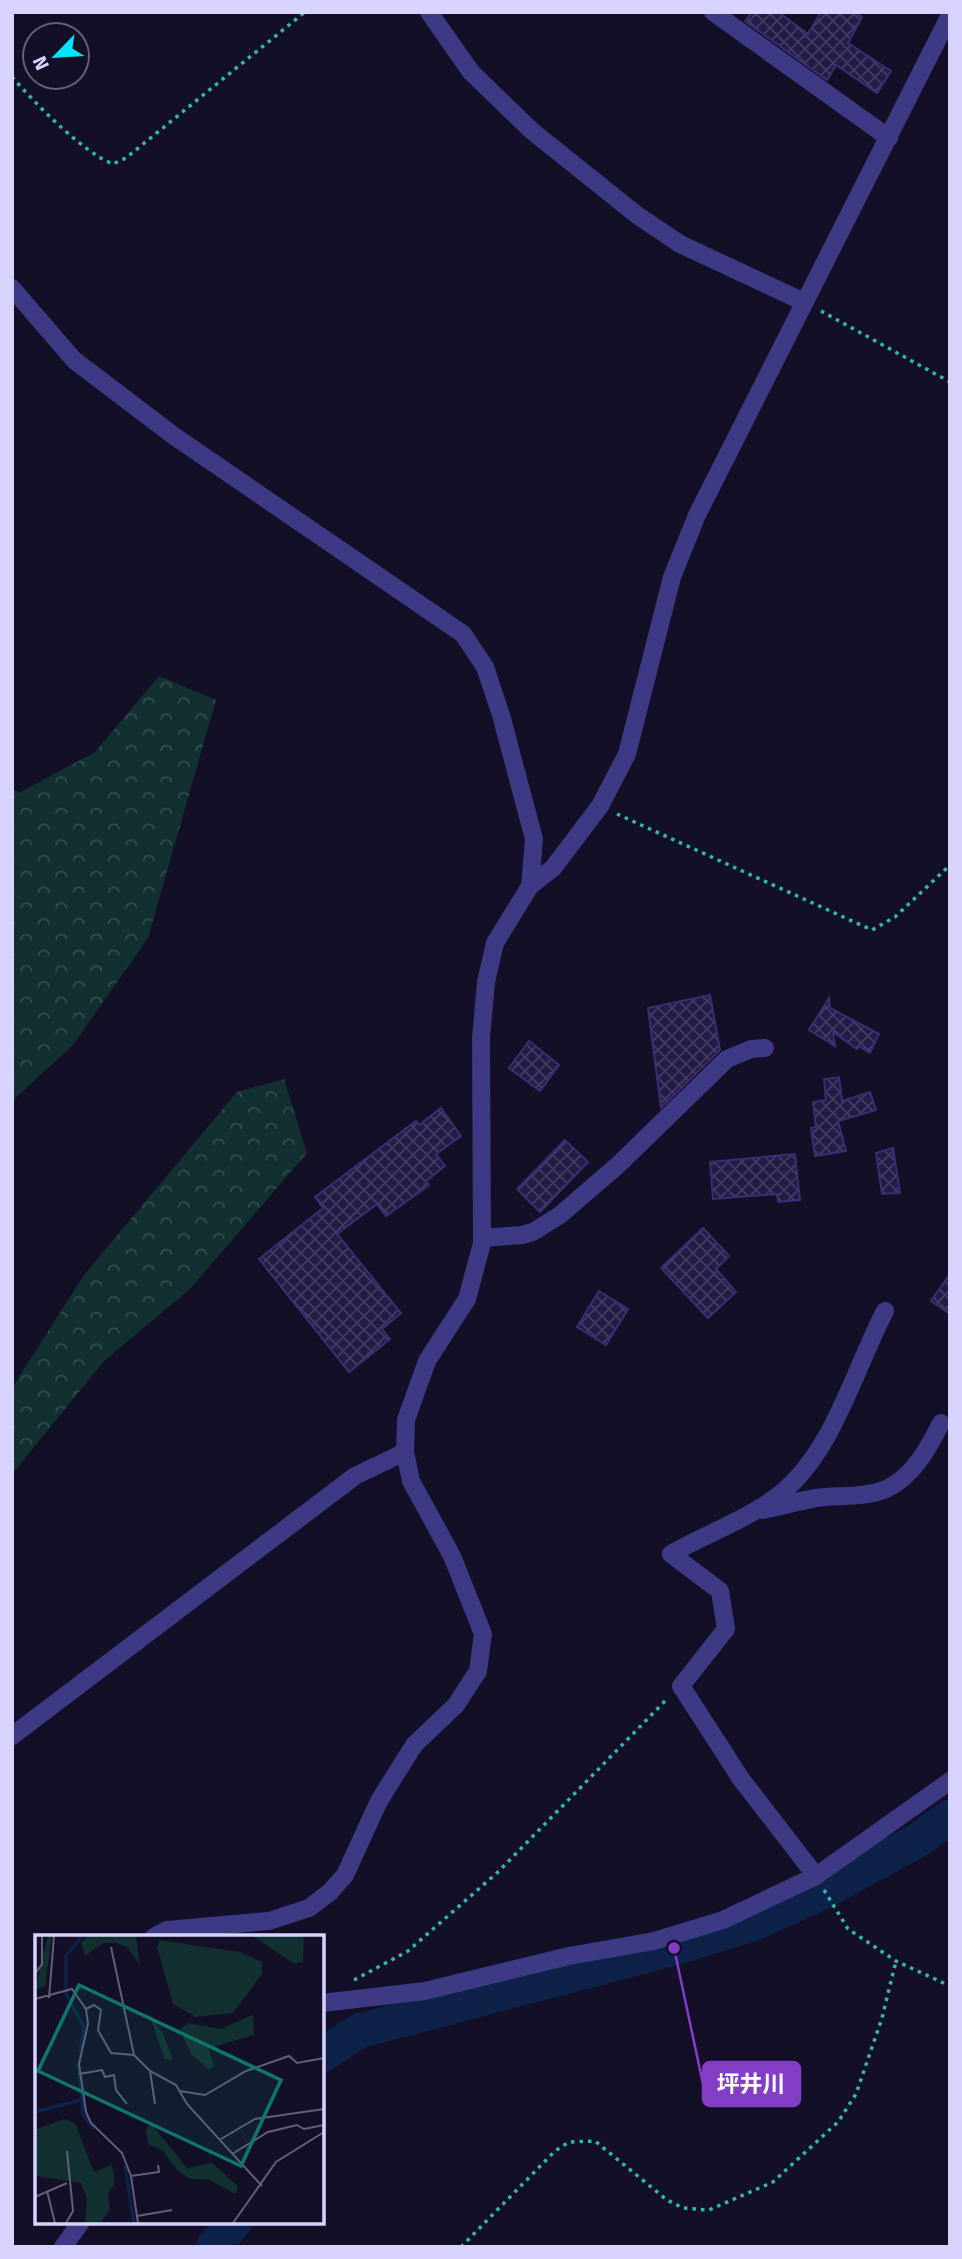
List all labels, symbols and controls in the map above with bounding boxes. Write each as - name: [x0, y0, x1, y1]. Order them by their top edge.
- north arrow: [21, 21, 91, 91]
- text: N: [28, 52, 54, 74]
- inset map: [35, 1935, 324, 2224]
- callout: 坪井川: [703, 2062, 800, 2106]
- text: 坪井川: [717, 2070, 786, 2098]

